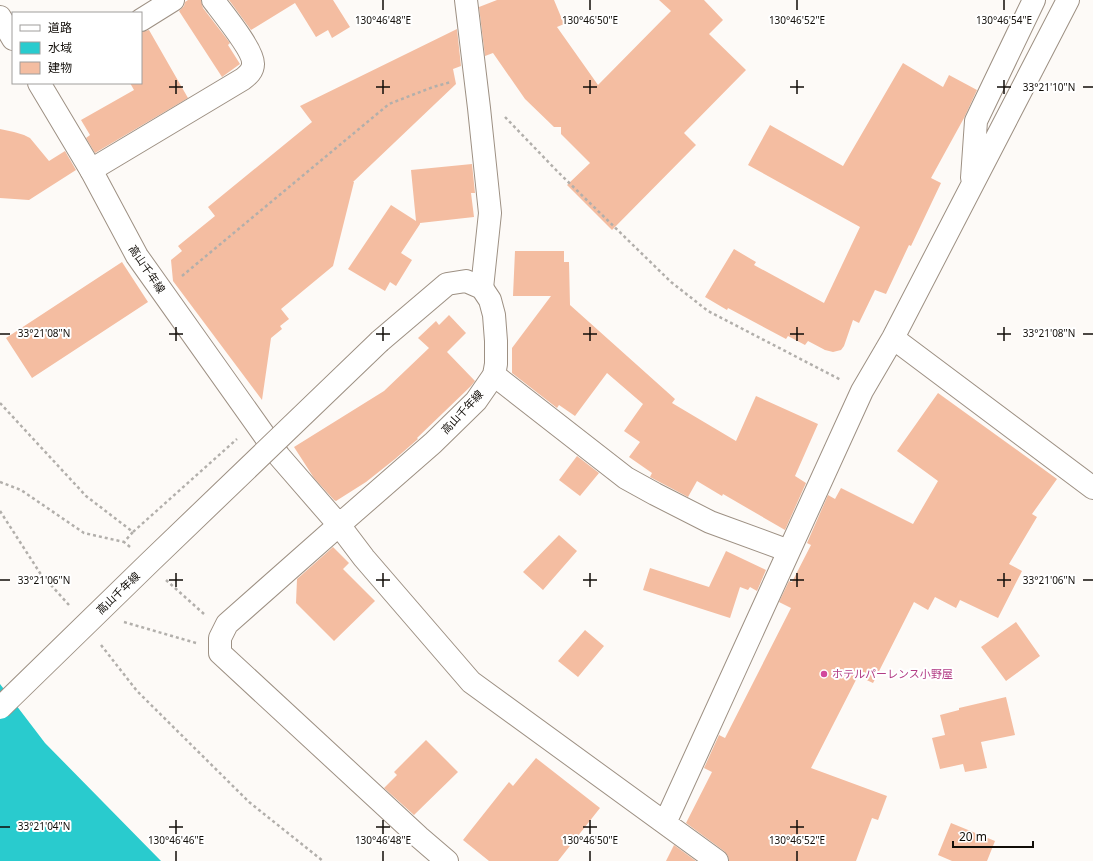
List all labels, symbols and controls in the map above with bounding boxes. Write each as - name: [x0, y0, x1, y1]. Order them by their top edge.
- legend: [12, 12, 142, 84]
- text: 130°46'48"E: [355, 13, 411, 27]
- text: 130°46'50"E: [562, 13, 618, 27]
- text: 130°46'52"E: [769, 13, 825, 27]
- text: 130°46'54"E: [976, 13, 1032, 27]
- text: 道路: [48, 19, 72, 36]
- text: 水域: [48, 39, 72, 56]
- text: 建物: [48, 59, 72, 76]
- text: 33°21'10"N: [1023, 80, 1075, 94]
- street label: 高山千年線: [126, 242, 169, 296]
- text: 33°21'08"N: [18, 326, 70, 340]
- text: 33°21'08"N: [1023, 326, 1075, 340]
- street label: 高山千年線: [437, 386, 486, 437]
- street label: 高山千年線: [93, 568, 143, 617]
- text: 33°21'06"N: [18, 573, 70, 587]
- text: 33°21'06"N: [1023, 573, 1075, 587]
- place label: ホテルパーレンス小野屋: [832, 666, 953, 681]
- marker: ホテルパーレンス小野屋: [819, 669, 829, 679]
- text: 33°21'04"N: [18, 819, 70, 833]
- scale bar: [953, 823, 1033, 849]
- text: 20 m: [959, 828, 987, 845]
- text: 130°46'46"E: [148, 833, 204, 847]
- text: 130°46'48"E: [355, 833, 411, 847]
- text: 130°46'50"E: [562, 833, 618, 847]
- text: 130°46'52"E: [769, 833, 825, 847]

